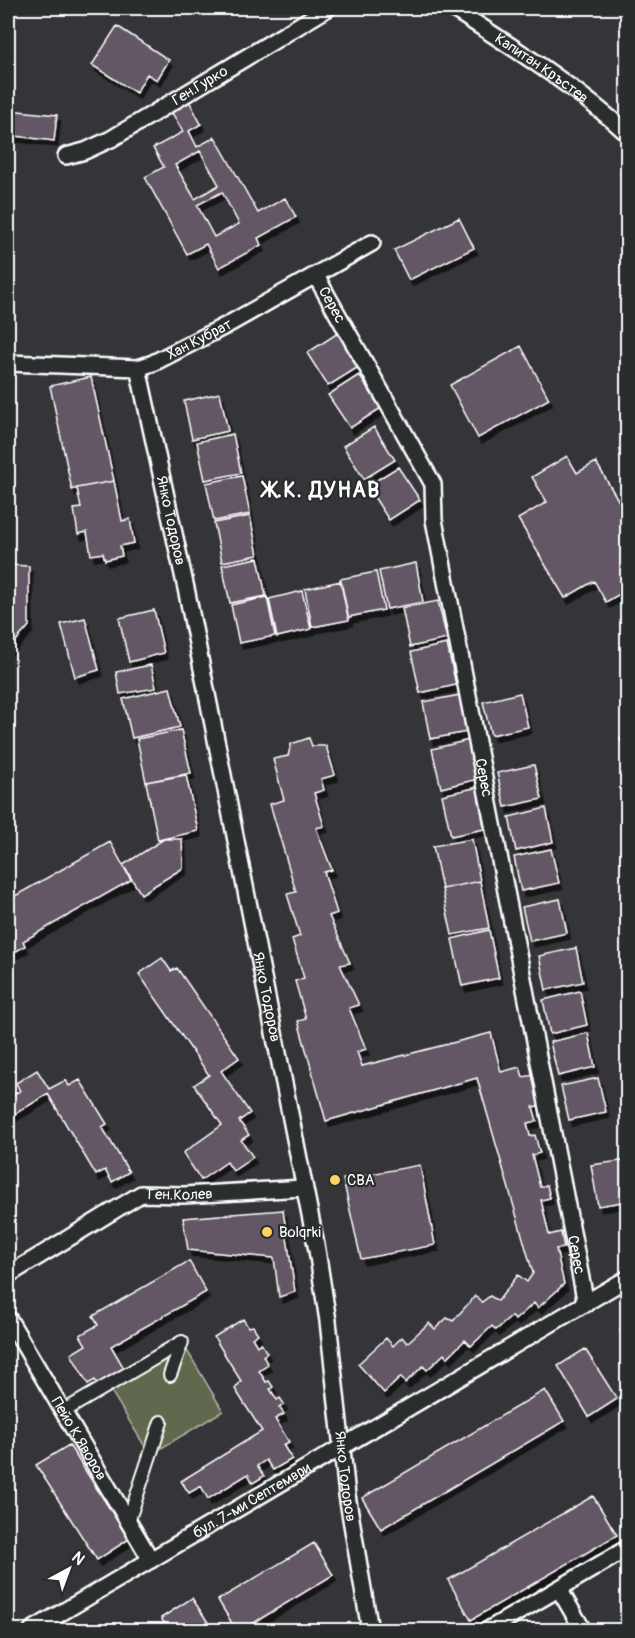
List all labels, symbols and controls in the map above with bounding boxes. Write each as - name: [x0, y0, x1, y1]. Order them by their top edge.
- street label: Капитан Кръстев: [491, 29, 592, 107]
- street label: Ген.Гурко: [169, 62, 231, 110]
- street label: Серес: [314, 283, 350, 327]
- street label: Хан Кубрат: [164, 315, 236, 364]
- street label: Янко Тодоров: [152, 474, 190, 567]
- district label: Ж.К. ДУНАВ: [259, 477, 381, 504]
- street label: Серес: [470, 757, 497, 799]
- street label: Янко Тодоров: [248, 950, 285, 1044]
- place label: CBA: [347, 1171, 375, 1190]
- marker: CBA: [328, 1173, 342, 1187]
- street label: Ген.Колев: [148, 1184, 213, 1205]
- place label: Bolqrki: [279, 1223, 321, 1242]
- marker: Bolqrki: [260, 1225, 274, 1239]
- street label: Серес: [563, 1234, 589, 1276]
- street label: Пейо К.Яворов: [47, 1394, 111, 1484]
- street label: Янко Тодоров: [330, 1430, 360, 1523]
- street label: бул. 7-ми Септември: [189, 1458, 315, 1543]
- north arrow: [39, 1539, 99, 1599]
- text: N: [68, 1547, 89, 1570]

